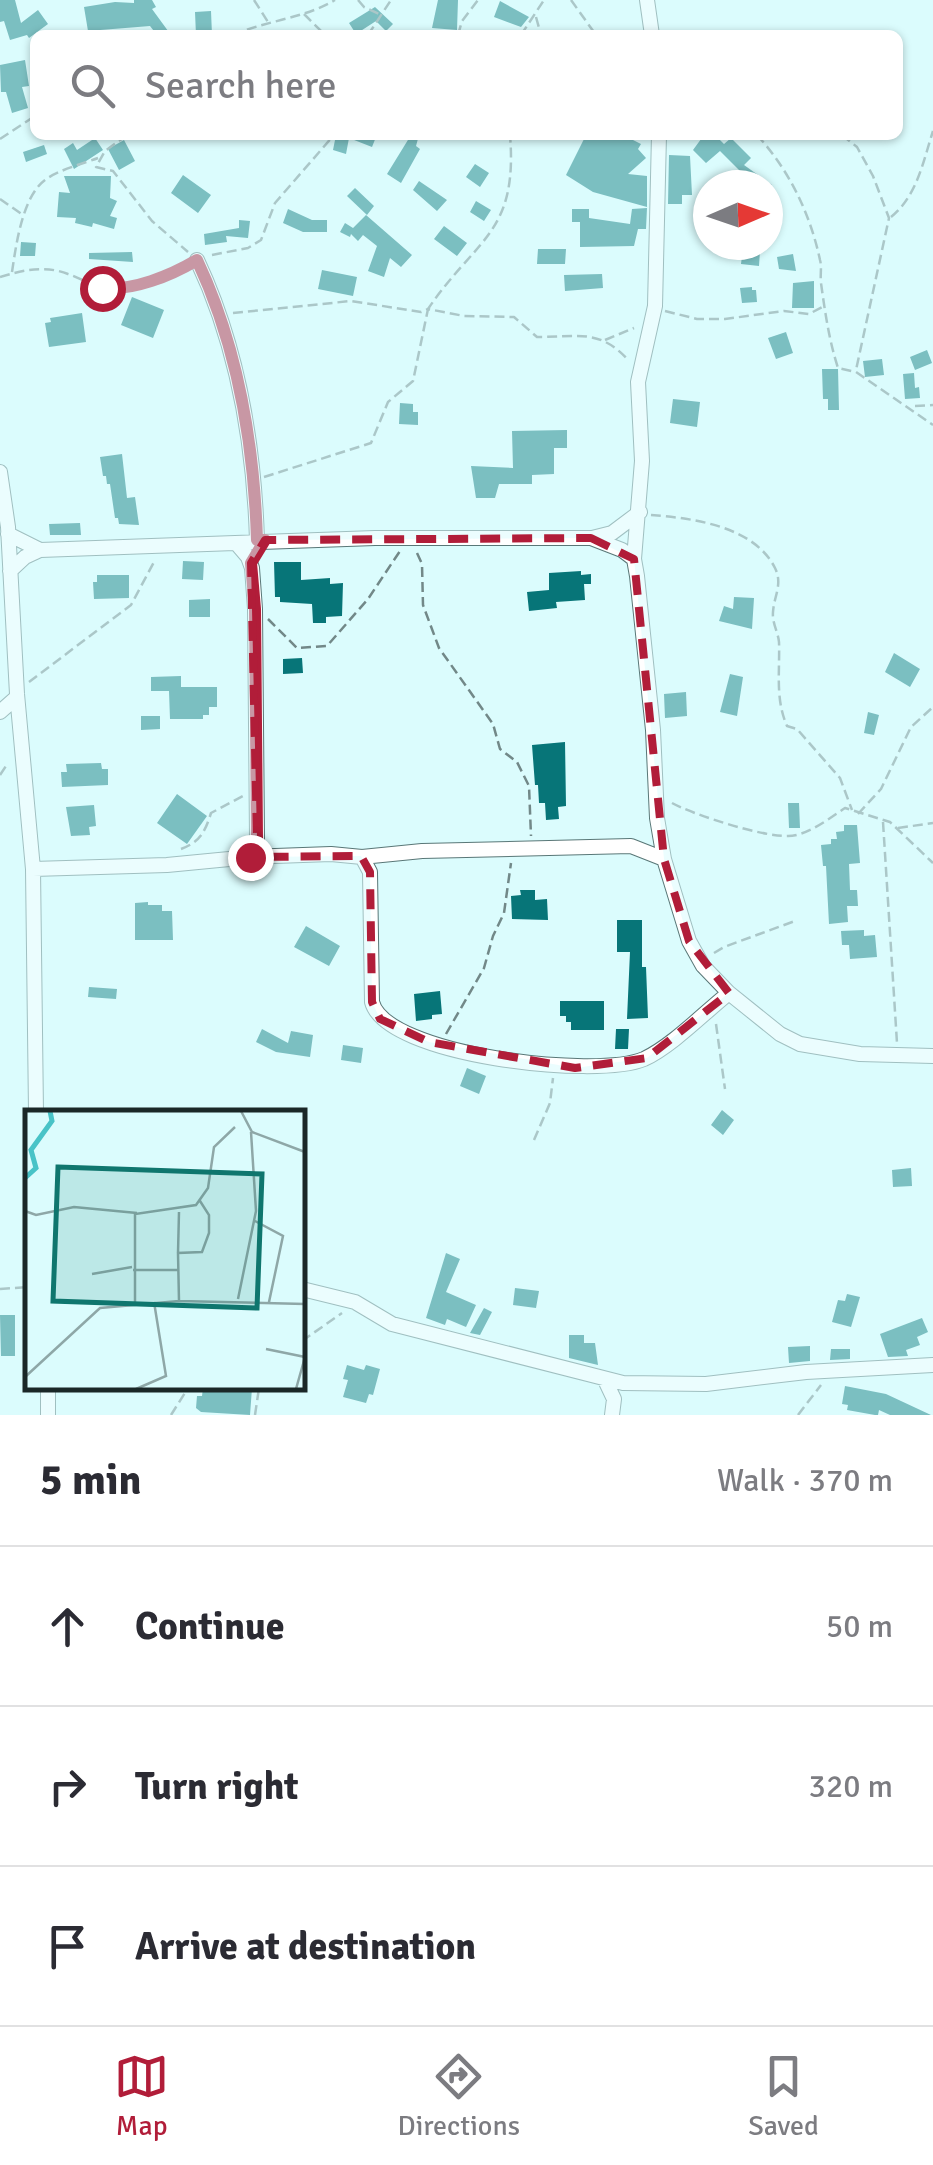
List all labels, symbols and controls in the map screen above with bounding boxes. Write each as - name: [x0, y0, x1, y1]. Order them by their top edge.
- search box: [30, 30, 903, 140]
- icon: search: [65, 58, 120, 113]
- text: Search here: [145, 62, 337, 109]
- north arrow: [693, 170, 783, 260]
- route start: [80, 266, 126, 312]
- route end: [228, 835, 274, 881]
- inset map: [25, 1110, 305, 1390]
- text: 5 min: [40, 1455, 141, 1506]
- text: Walk · 370 m: [717, 1461, 893, 1500]
- icon: ahead: [40, 1599, 95, 1654]
- text: Continue: [135, 1603, 285, 1650]
- text: 50 m: [826, 1607, 893, 1646]
- icon: right: [40, 1759, 95, 1814]
- text: Turn right: [135, 1763, 299, 1810]
- text: 320 m: [809, 1767, 893, 1806]
- icon: arrive: [40, 1919, 95, 1974]
- text: Arrive at destination: [135, 1923, 476, 1970]
- tab: Map: [114, 2049, 169, 2143]
- tab: Directions: [398, 2049, 520, 2143]
- tab: Saved: [748, 2049, 819, 2143]

